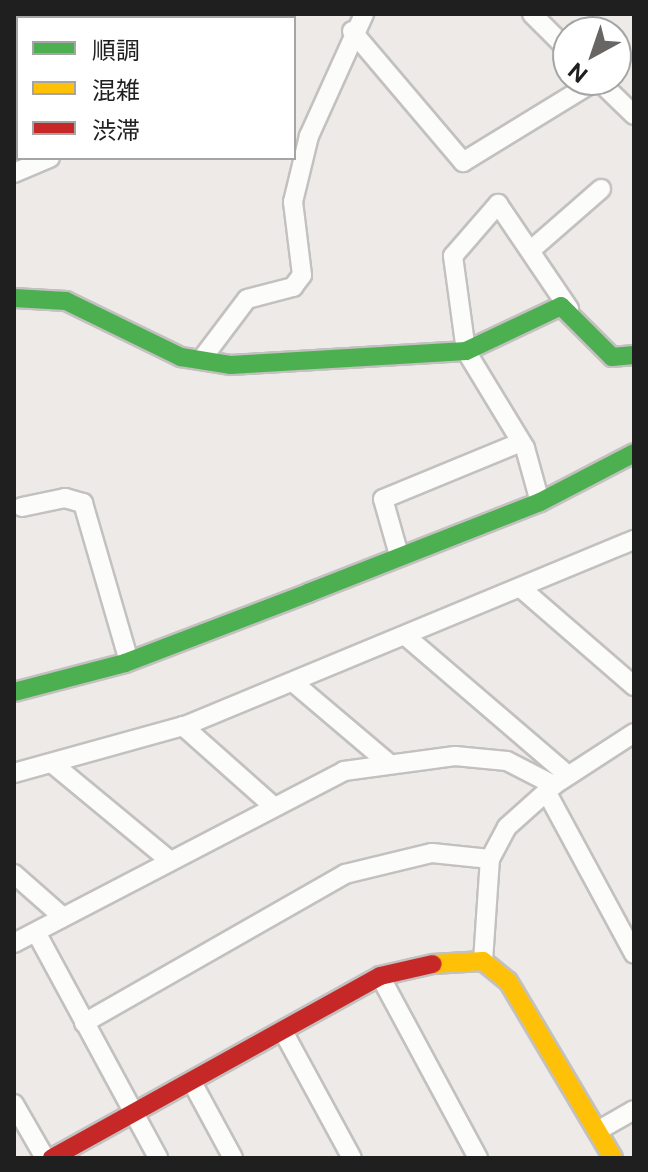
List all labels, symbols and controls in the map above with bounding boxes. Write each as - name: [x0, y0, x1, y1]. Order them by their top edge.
- legend: [16, 16, 296, 160]
- north arrow: [552, 16, 632, 96]
- text: 順調: [92, 36, 140, 64]
- text: N: [563, 57, 593, 88]
- text: 混雑: [92, 76, 140, 104]
- text: 渋滞: [92, 116, 140, 144]

